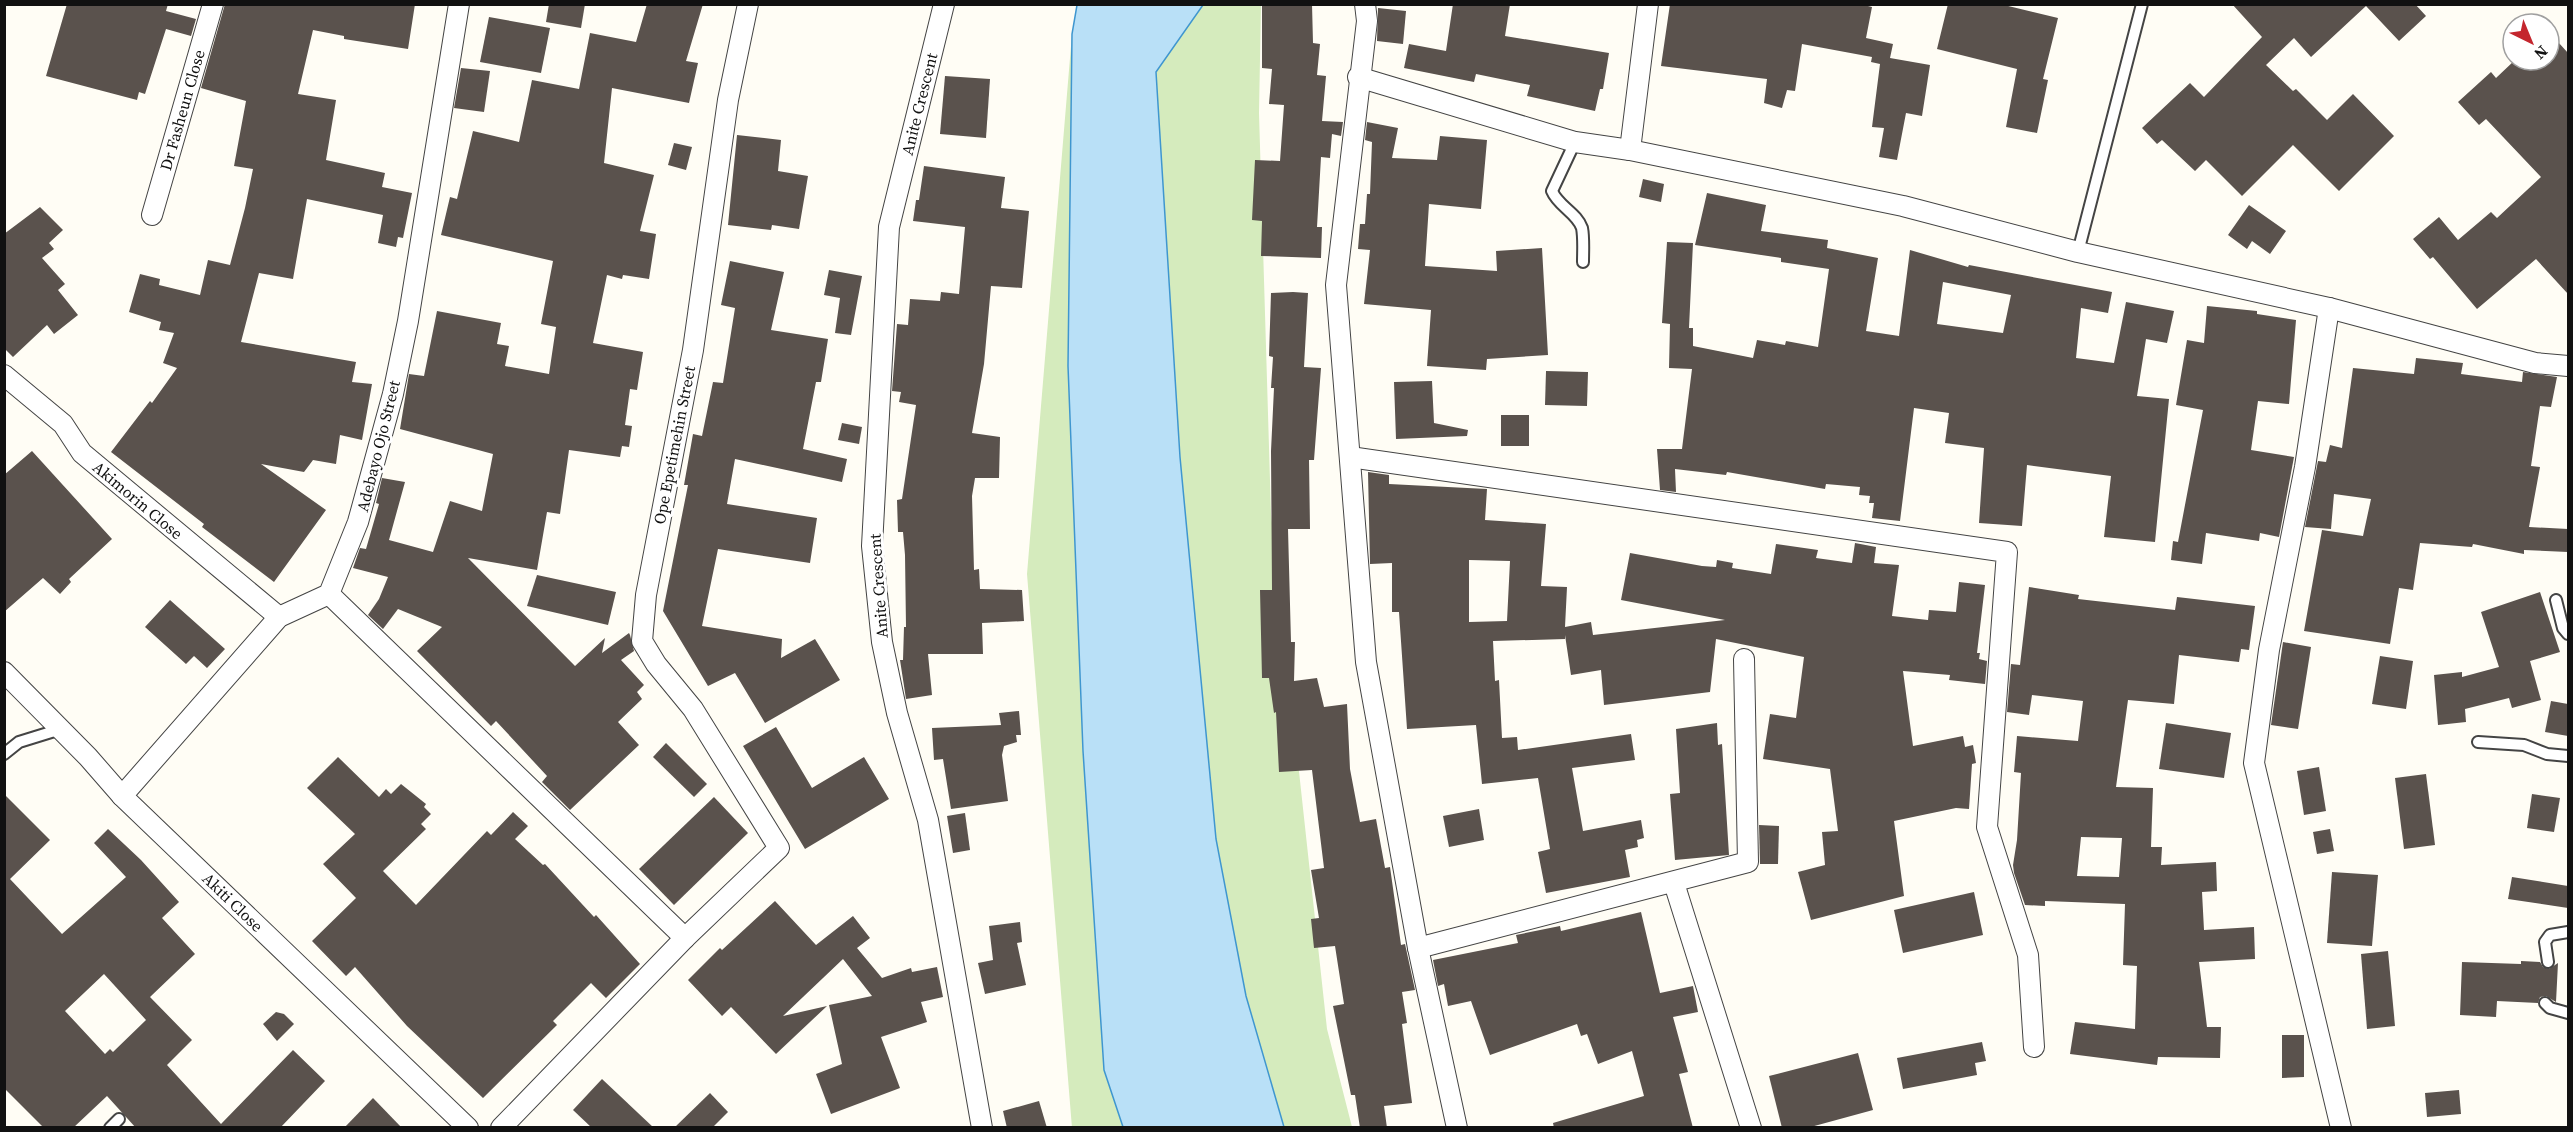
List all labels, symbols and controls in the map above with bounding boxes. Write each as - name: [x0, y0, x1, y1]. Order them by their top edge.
- north arrow: [2501, 12, 2561, 72]
- text: N: [2529, 41, 2553, 65]
- street label: Dr Fasheun Close: [154, 47, 210, 173]
- street label: Anite Crescent: [896, 50, 943, 157]
- street label: Ope Epetimehin Street: [648, 363, 700, 526]
- street label: Adebayo Ojo Street: [351, 377, 405, 514]
- street label: Akimorin Close: [88, 456, 188, 544]
- street label: Anite Crescent: [863, 532, 893, 639]
- street label: Akiti Close: [198, 867, 268, 937]

